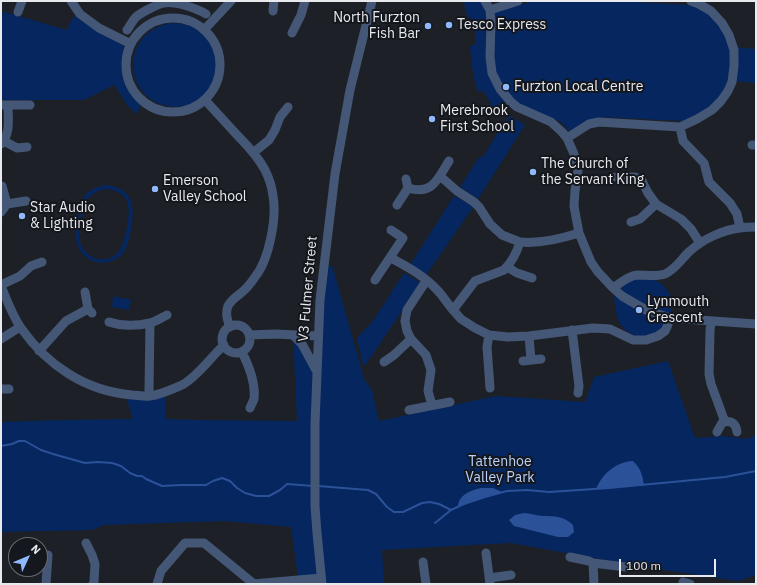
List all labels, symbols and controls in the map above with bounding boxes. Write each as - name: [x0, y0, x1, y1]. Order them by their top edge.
- place label: North Furzton Fish Bar: [333, 10, 420, 42]
- place label: Tesco Express: [457, 17, 546, 33]
- marker: Tesco Express: [444, 20, 454, 30]
- marker: North Furzton Fish Bar: [423, 21, 433, 31]
- place label: Furzton Local Centre: [514, 79, 643, 95]
- marker: Furzton Local Centre: [501, 82, 511, 92]
- place label: Merebrook First School: [440, 103, 514, 136]
- marker: Merebrook First School: [427, 114, 437, 124]
- place label: The Church of the Servant King: [541, 156, 644, 188]
- marker: The Church of the Servant King: [528, 167, 538, 177]
- place label: Emerson Valley School: [163, 173, 247, 206]
- marker: Emerson Valley School: [150, 184, 160, 194]
- place label: Star Audio & Lighting: [30, 200, 95, 232]
- marker: Star Audio & Lighting: [17, 211, 27, 221]
- street label: V3 Fulmer Street: [295, 235, 321, 343]
- place label: Lynmouth Crescent: [647, 294, 709, 326]
- marker: Lynmouth Crescent: [634, 305, 644, 315]
- park label: Tattenhoe Valley Park: [465, 454, 535, 486]
- north arrow: [8, 537, 48, 577]
- text: N: [28, 542, 44, 557]
- scale bar: [621, 551, 718, 577]
- text: 100 m: [626, 558, 661, 573]

